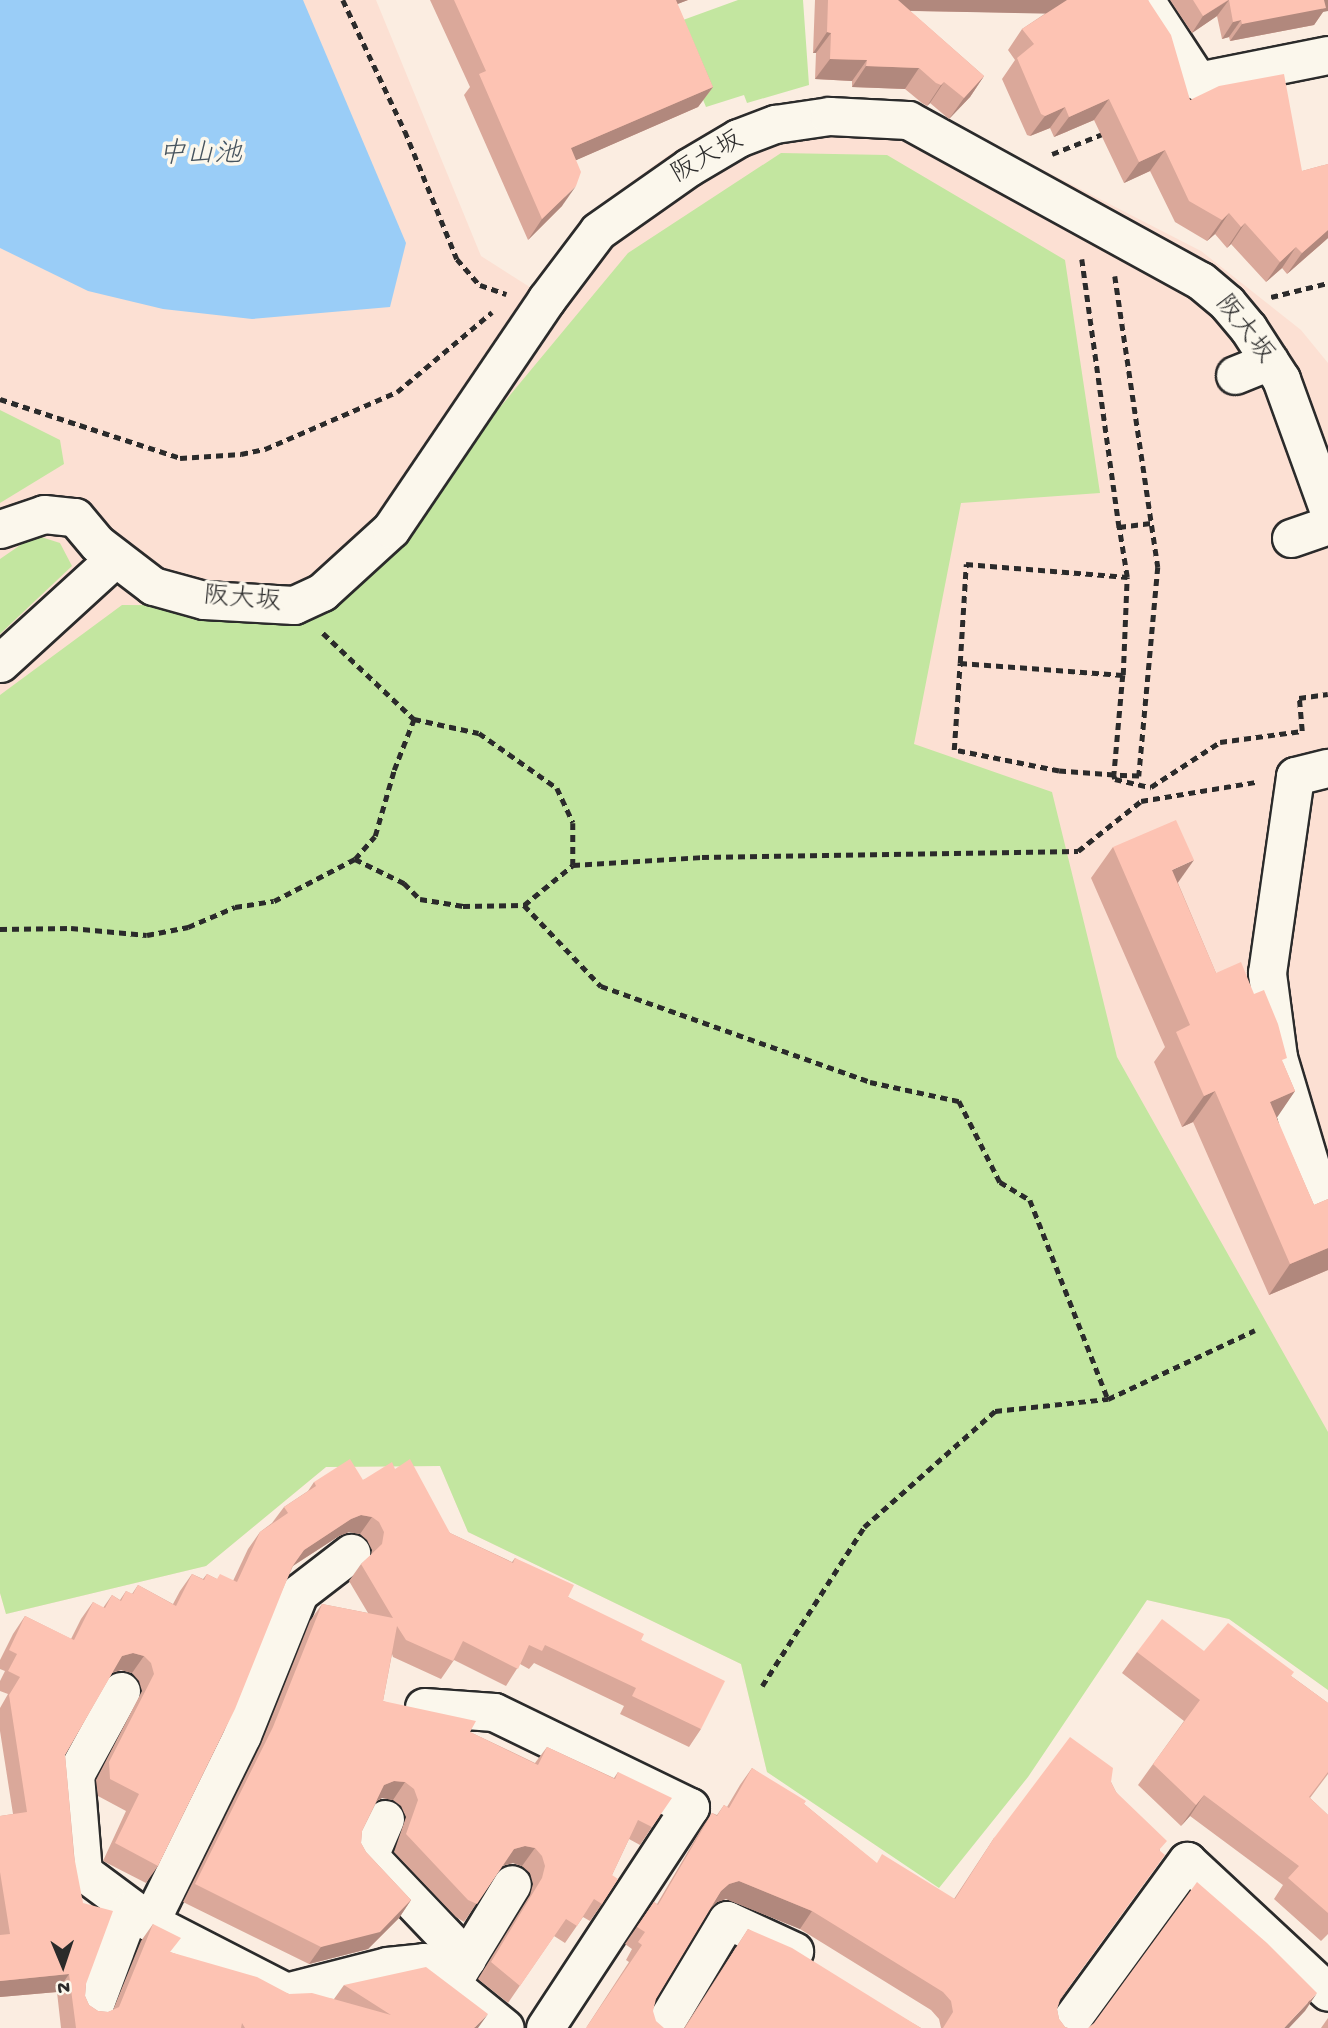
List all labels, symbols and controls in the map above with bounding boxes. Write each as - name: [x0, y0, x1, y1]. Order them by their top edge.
- street label: 阪大坂: [666, 126, 750, 192]
- water label: 中山池: [158, 139, 242, 173]
- street label: 阪大坂: [1207, 290, 1279, 370]
- street label: 阪大坂: [202, 582, 282, 620]
- north arrow: [28, 1930, 98, 2000]
- text: N: [57, 1975, 70, 1998]

